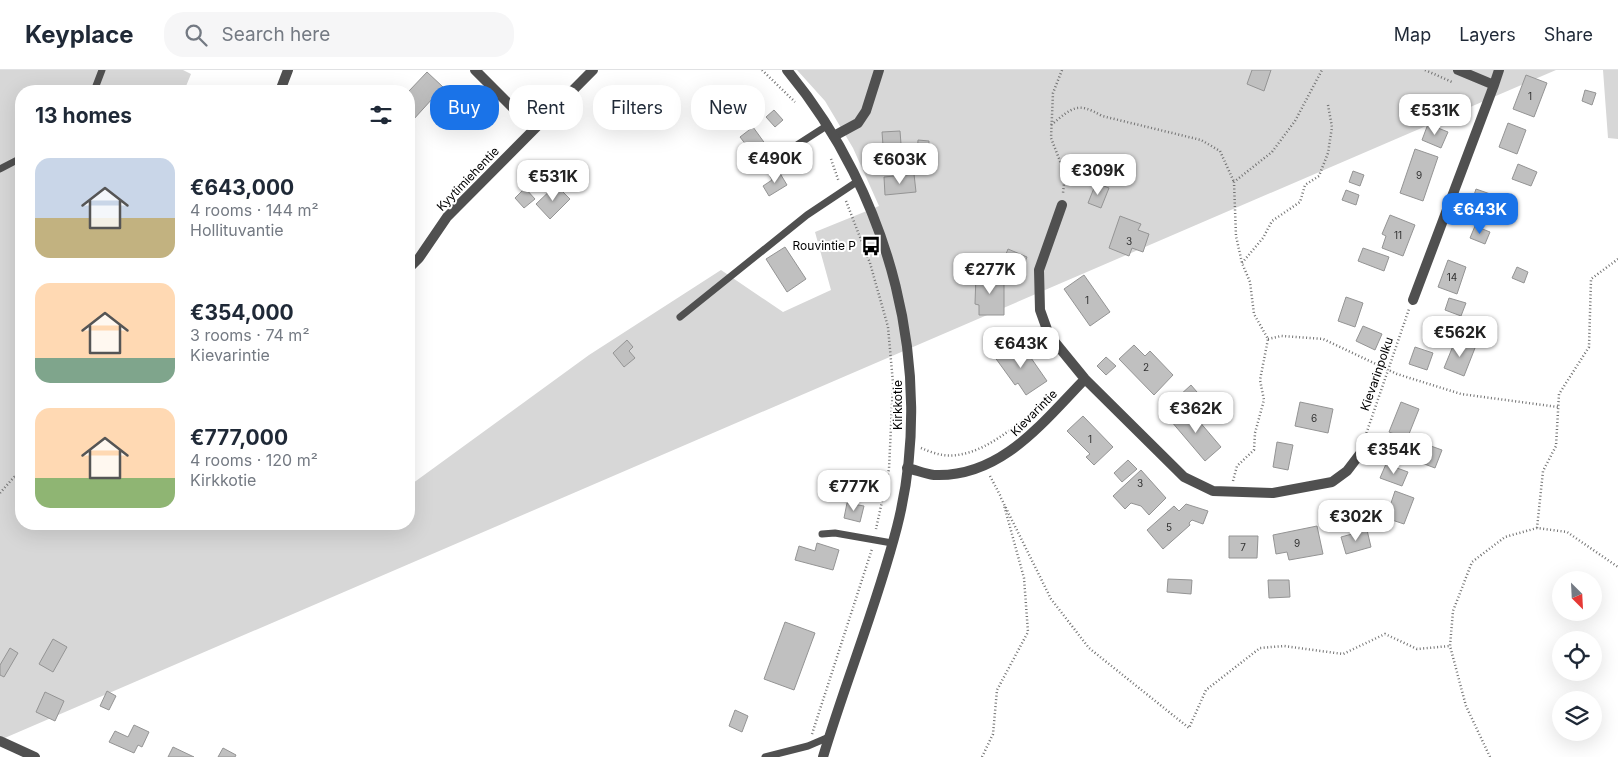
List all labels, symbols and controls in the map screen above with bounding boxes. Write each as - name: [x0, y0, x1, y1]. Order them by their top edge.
- search box: [164, 12, 514, 57]
- text: Keyplace: [25, 20, 134, 49]
- icon: search: [182, 21, 210, 49]
- text: Search here: [222, 23, 330, 46]
- text: Map: [1394, 24, 1431, 45]
- text: Layers: [1459, 24, 1516, 45]
- text: Share: [1544, 24, 1593, 45]
- chip: Buy: [430, 85, 499, 130]
- chip: Rent: [509, 85, 583, 130]
- chip: Filters: [593, 85, 681, 130]
- chip: New: [691, 85, 765, 130]
- house number: 1: [1528, 90, 1532, 102]
- pin: €531K: [1400, 93, 1470, 136]
- text: €531K: [1410, 100, 1460, 120]
- icon: filters: [367, 101, 395, 129]
- text: 13 homes: [35, 103, 132, 128]
- pin: €490K: [740, 142, 810, 184]
- pin: €603K: [865, 142, 935, 185]
- street label: Kyytimiehentie: [433, 143, 502, 214]
- text: €490K: [748, 148, 802, 168]
- text: €603K: [873, 149, 927, 169]
- pin: €309K: [1063, 154, 1133, 196]
- pin: €531K: [518, 160, 588, 202]
- text: €309K: [1071, 160, 1125, 180]
- text: €531K: [528, 166, 578, 186]
- house number: 9: [1416, 169, 1422, 181]
- text: €643,000: [190, 175, 294, 200]
- icon: home: [75, 178, 135, 238]
- pin: €643K: [1445, 192, 1515, 235]
- text: €643K: [1453, 199, 1507, 219]
- text: 4 rooms · 144 m²: [190, 200, 319, 220]
- text: Hollituvantie: [190, 220, 284, 240]
- house number: 11: [1394, 229, 1402, 241]
- bus stop icon: Rouvintie P: [860, 235, 882, 257]
- house number: 3: [1126, 235, 1132, 247]
- place label: Rouvintie P: [793, 238, 856, 253]
- pin: €277K: [955, 252, 1025, 295]
- text: €277K: [964, 259, 1016, 279]
- house number: 14: [1447, 271, 1457, 283]
- house number: 1: [1085, 294, 1089, 306]
- text: €354,000: [190, 300, 294, 325]
- icon: home: [75, 303, 135, 363]
- pin: €562K: [1425, 316, 1495, 358]
- text: €562K: [1433, 322, 1487, 342]
- text: 3 rooms · 74 m²: [190, 325, 309, 345]
- pin: €643K: [986, 326, 1056, 369]
- text: €643K: [994, 333, 1048, 353]
- street label: Kievarinpolku: [1357, 335, 1396, 413]
- text: Kievarintie: [190, 345, 270, 365]
- house number: 2: [1143, 361, 1149, 373]
- street label: Kirkkotie: [890, 380, 905, 430]
- street label: Kievarintie: [1007, 386, 1060, 439]
- pin: €362K: [1161, 392, 1231, 434]
- text: €362K: [1169, 398, 1223, 418]
- house number: 6: [1311, 412, 1317, 424]
- text: €777,000: [190, 425, 288, 450]
- icon: home: [75, 428, 135, 488]
- pin: €354K: [1359, 432, 1429, 475]
- house number: 1: [1088, 433, 1092, 445]
- text: €354K: [1367, 439, 1421, 459]
- text: 4 rooms · 120 m²: [190, 450, 318, 470]
- text: Kirkkotie: [190, 470, 256, 490]
- pin: €777K: [819, 470, 889, 512]
- text: €777K: [829, 476, 880, 496]
- house number: 3: [1137, 477, 1143, 489]
- pin: €302K: [1321, 500, 1391, 542]
- text: €302K: [1329, 506, 1383, 526]
- house number: 5: [1166, 521, 1172, 533]
- house number: 9: [1294, 537, 1300, 549]
- house number: 7: [1240, 541, 1246, 553]
- north arrow: [1552, 571, 1602, 621]
- map controls: [1552, 571, 1602, 741]
- button: locate: [1552, 631, 1602, 681]
- button: layers: [1552, 691, 1602, 741]

